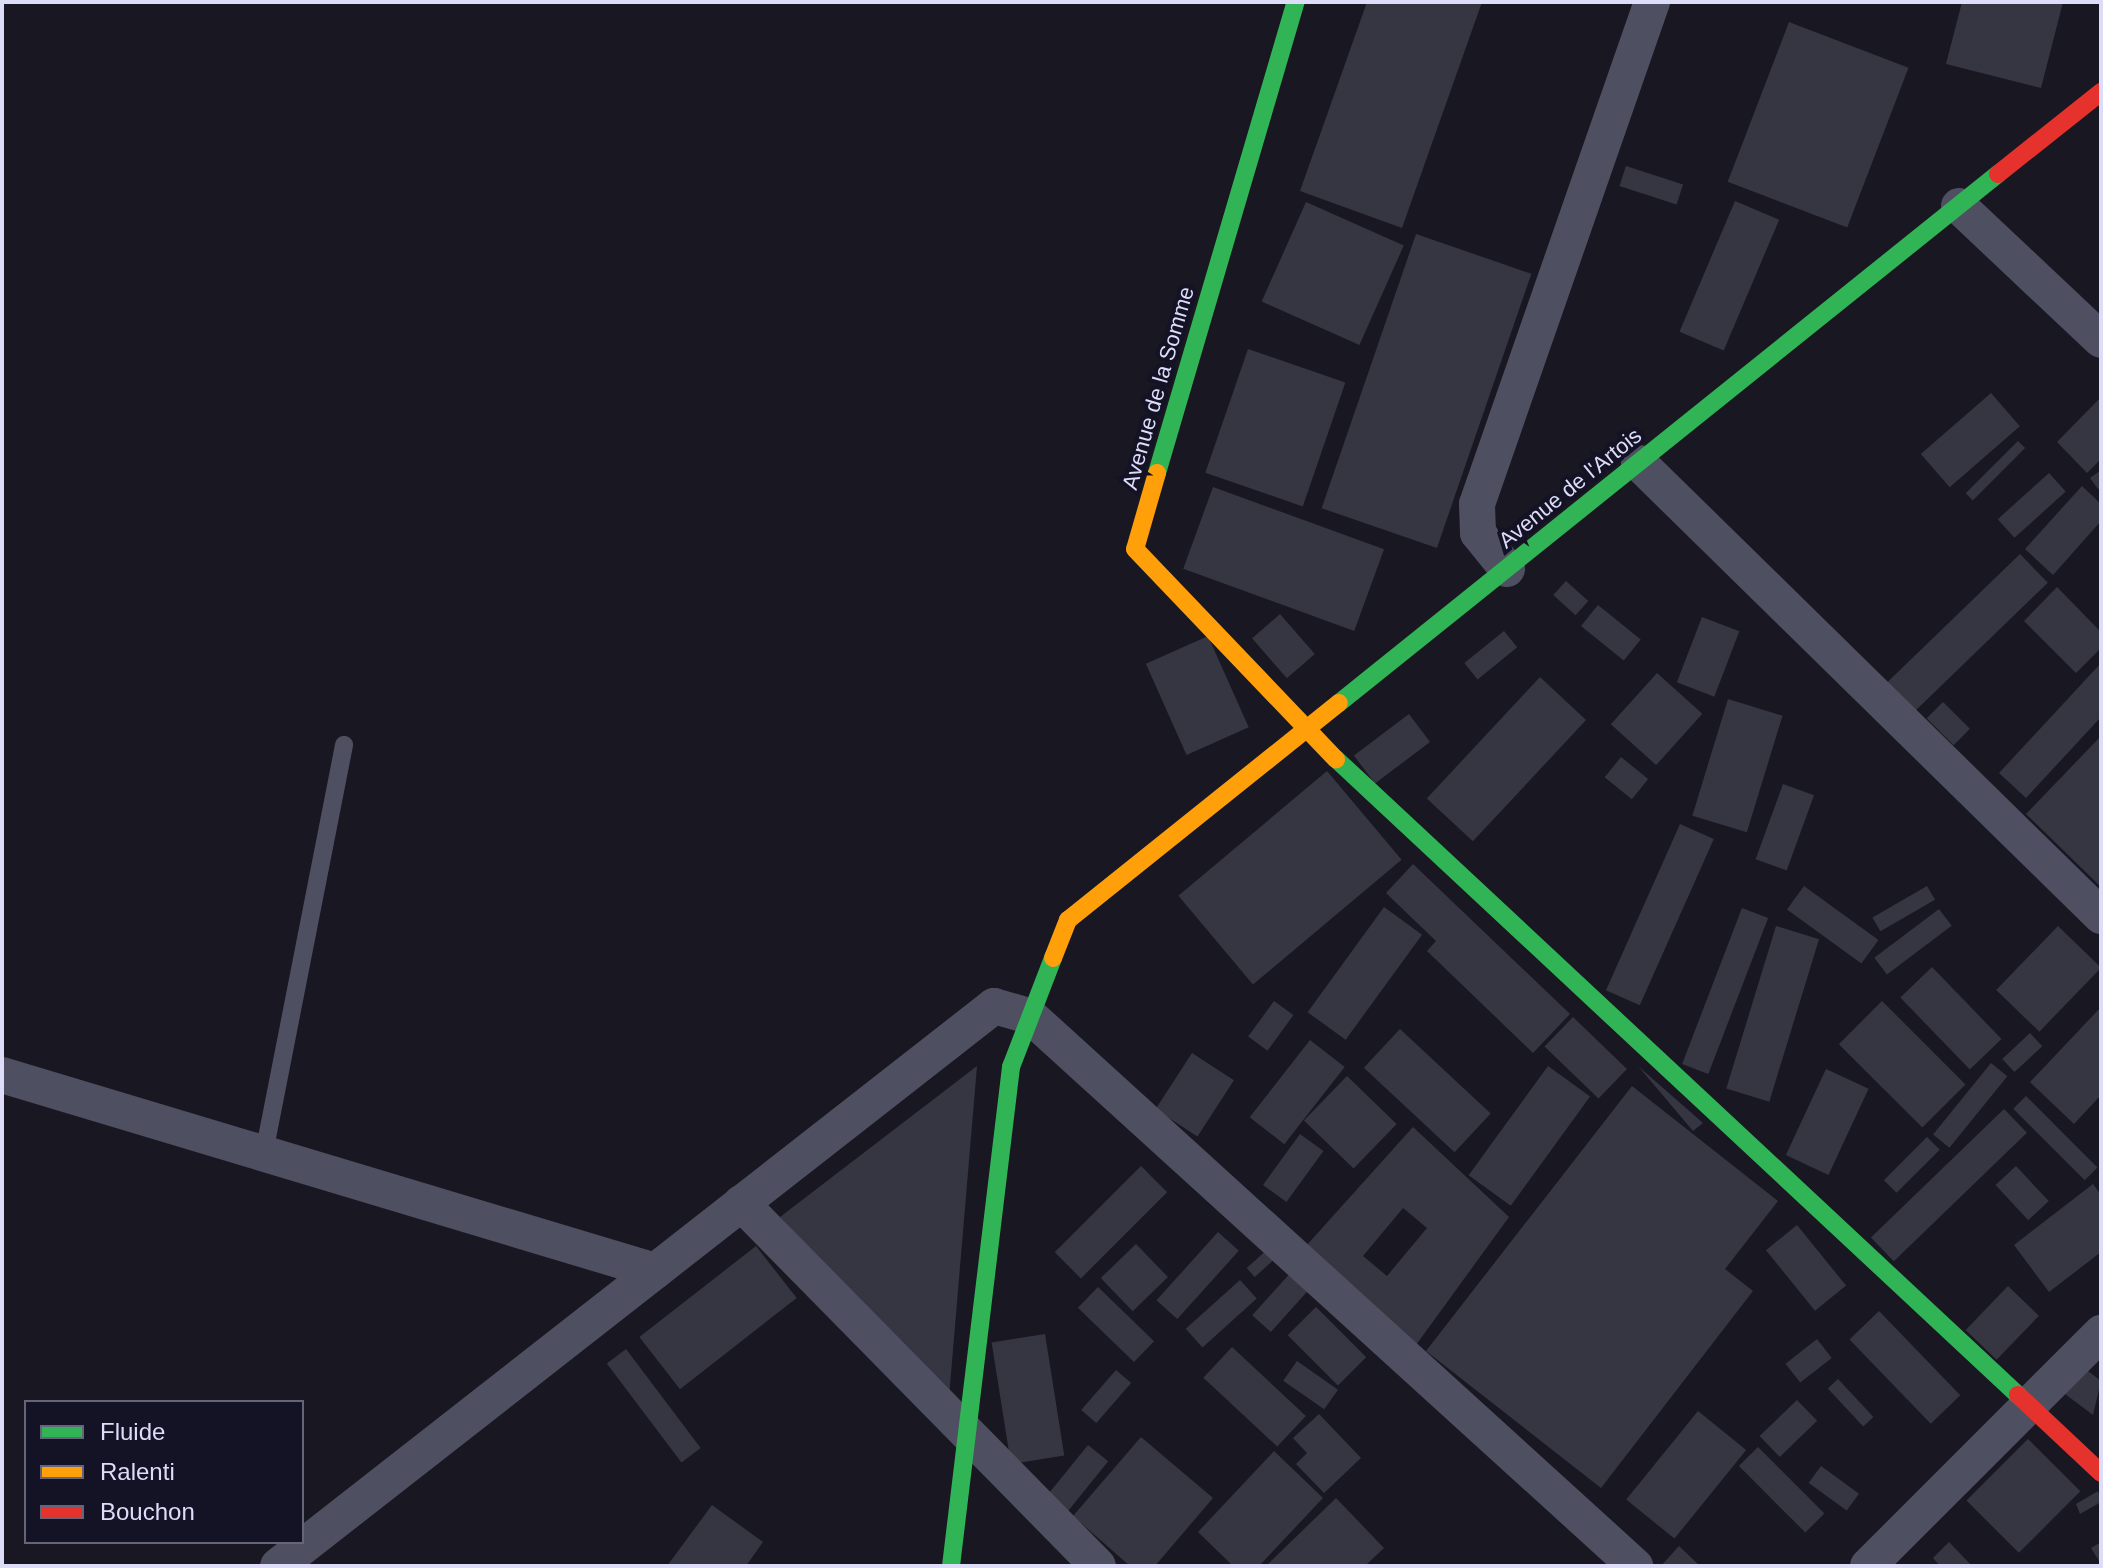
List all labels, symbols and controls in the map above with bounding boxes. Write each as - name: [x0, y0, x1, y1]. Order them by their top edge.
- street label: Avenue de la Somme: [1116, 283, 1200, 493]
- street label: Avenue de l'Artois: [1493, 422, 1647, 554]
- legend: [24, 1400, 304, 1544]
- text: Fluide: [100, 1418, 165, 1445]
- text: Ralenti: [100, 1458, 175, 1485]
- text: Bouchon: [100, 1498, 195, 1525]

